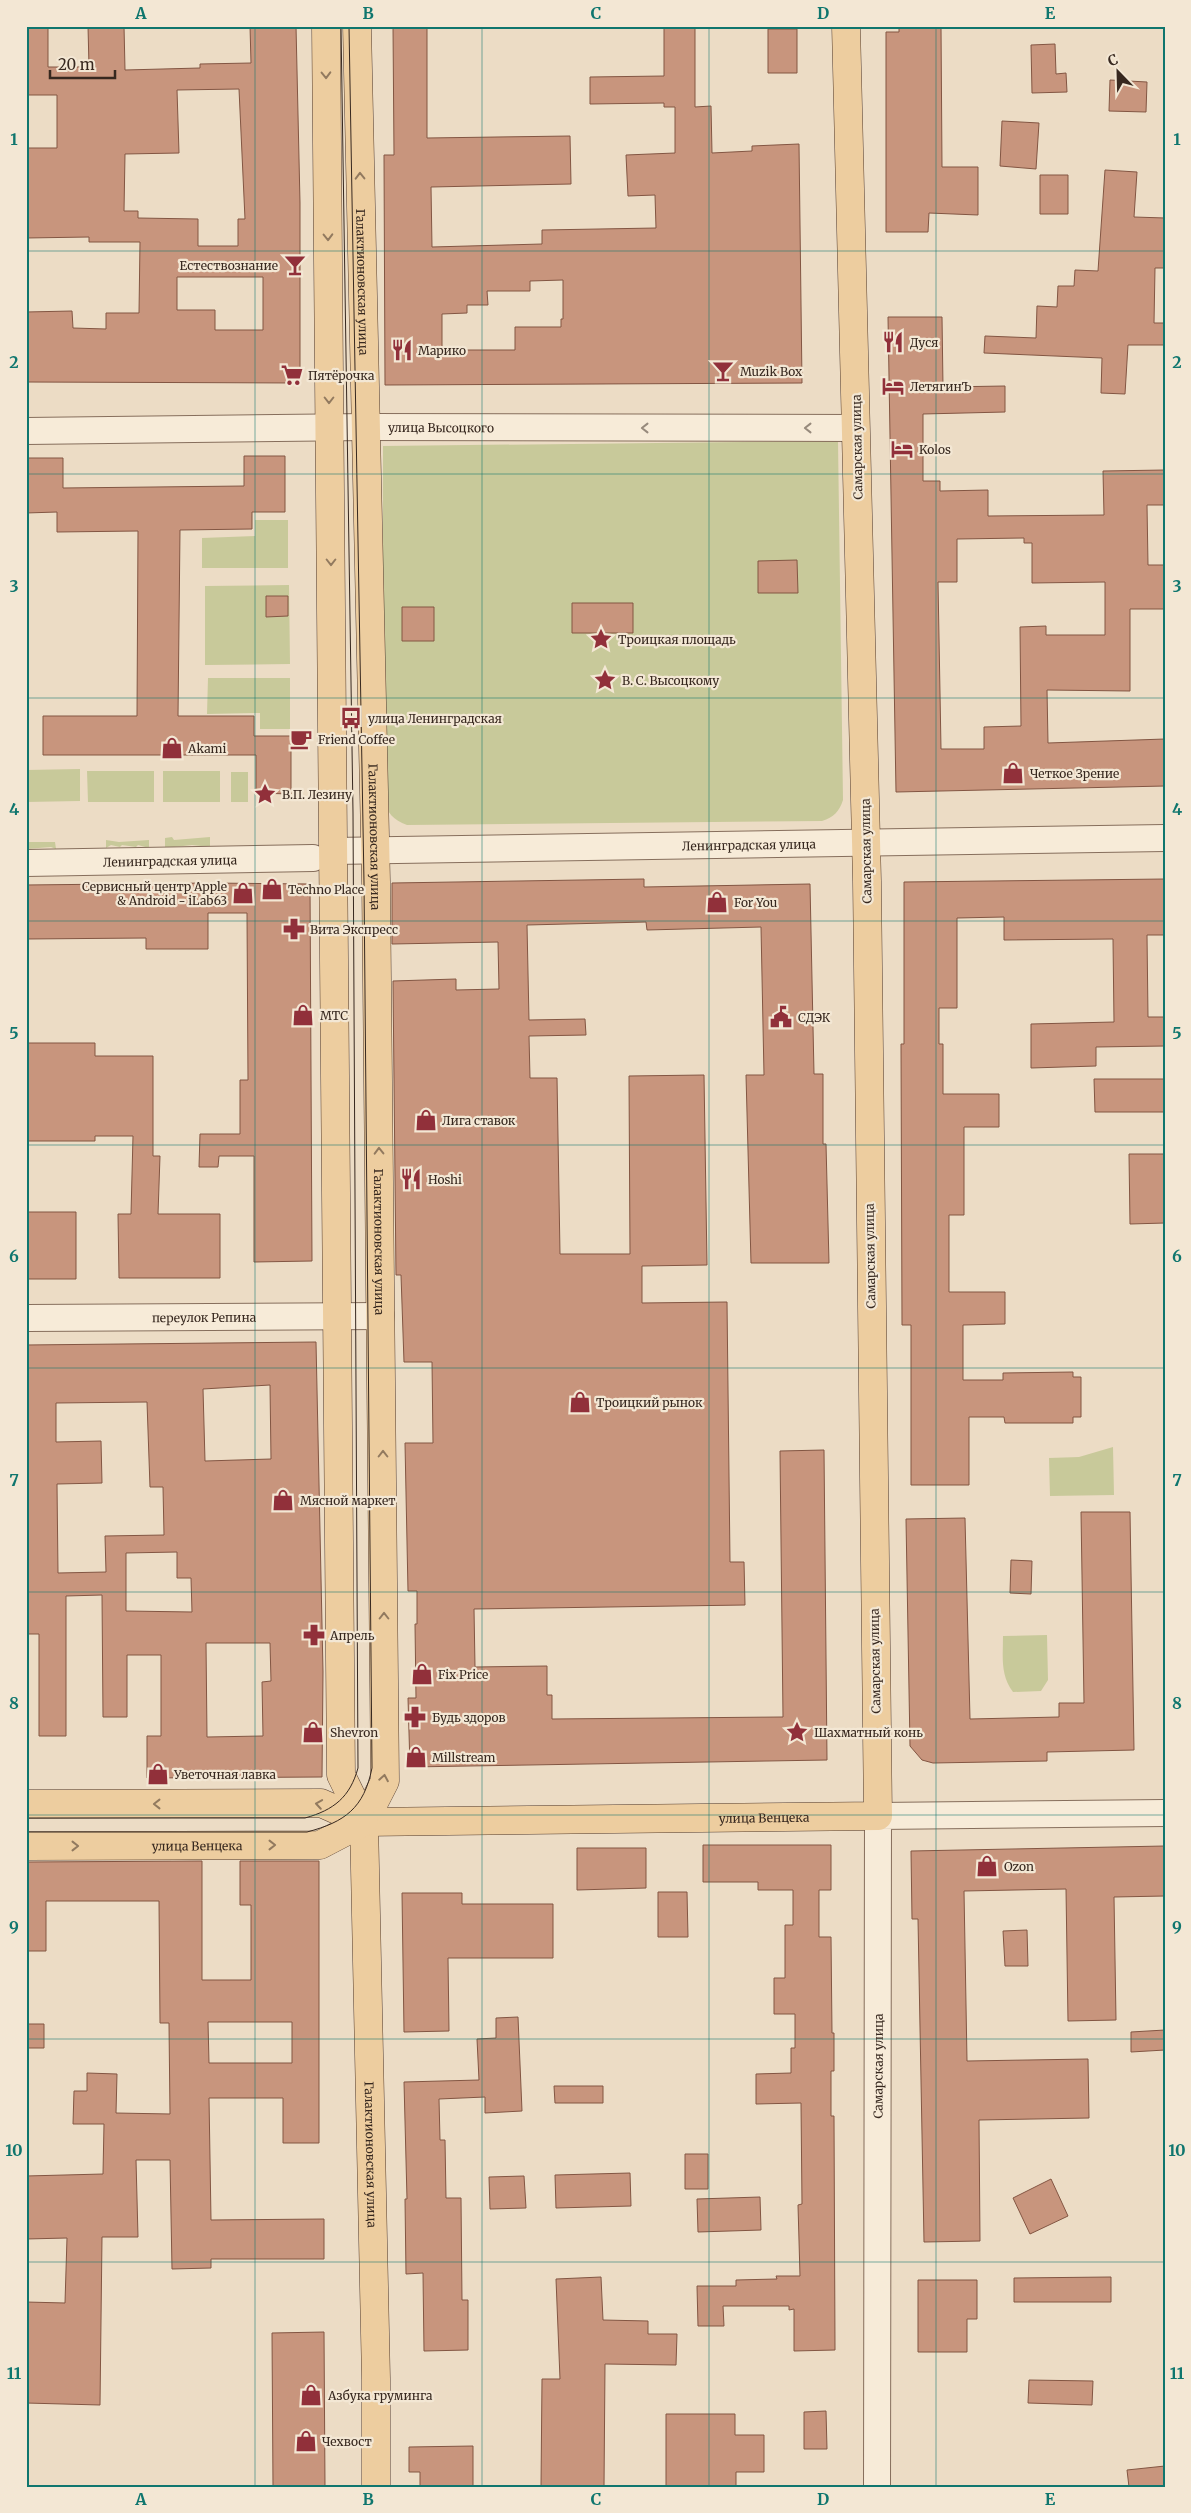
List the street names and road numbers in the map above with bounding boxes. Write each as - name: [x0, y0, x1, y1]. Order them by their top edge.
- street label: Галактионовская улица: [354, 208, 372, 356]
- street label: Самарская улица: [849, 394, 865, 500]
- street label: улица Высоцкого: [388, 420, 494, 435]
- street label: Галактионовская улица: [366, 763, 384, 911]
- street label: Самарская улица: [858, 798, 874, 904]
- street label: Ленинградская улица: [682, 836, 817, 853]
- street label: Ленинградская улица: [103, 852, 238, 869]
- street label: Галактионовская улица: [371, 1168, 388, 1316]
- street label: Самарская улица: [862, 1203, 878, 1309]
- street label: переулок Репина: [152, 1309, 257, 1325]
- street label: Самарская улица: [867, 1608, 883, 1714]
- street label: улица Венцека: [719, 1809, 810, 1825]
- street label: улица Венцека: [152, 1838, 243, 1853]
- street label: Самарская улица: [870, 2013, 885, 2119]
- street label: Галактионовская улица: [362, 2081, 380, 2229]

